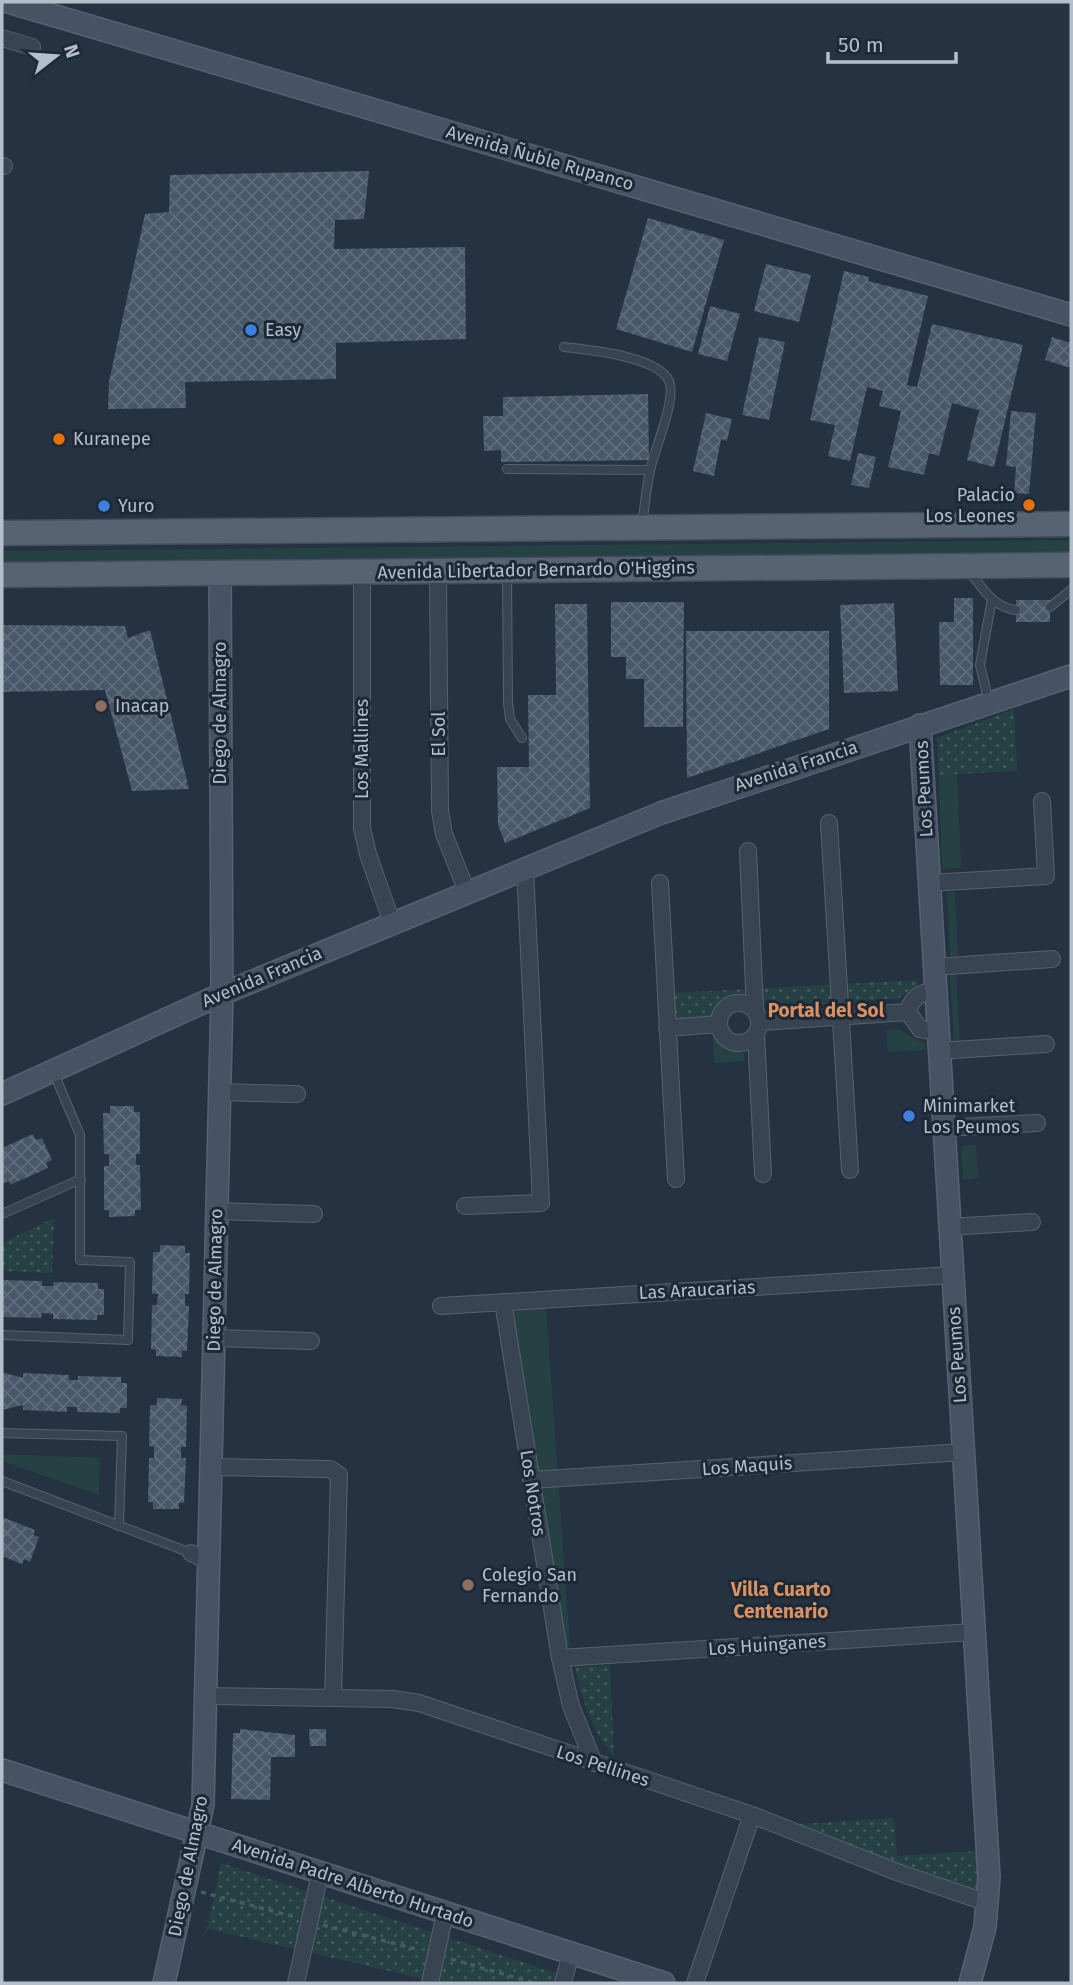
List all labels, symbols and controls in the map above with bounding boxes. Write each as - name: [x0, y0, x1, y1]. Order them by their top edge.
- north arrow: [21, 21, 91, 91]
- scale bar: [828, 21, 956, 65]
- text: 50 m: [838, 32, 884, 58]
- text: N: [59, 42, 85, 61]
- street label: Avenida Ñuble Rupanco: [444, 120, 637, 195]
- place label: Easy: [265, 319, 301, 341]
- marker: Easy: [243, 322, 259, 338]
- place label: Kuranepe: [73, 428, 151, 450]
- marker: Kuranepe: [51, 431, 67, 447]
- place label: Palacio Los Leones: [925, 484, 1015, 527]
- place label: Yuro: [118, 495, 154, 517]
- marker: Palacio Los Leones: [1021, 497, 1037, 513]
- marker: Yuro: [96, 498, 112, 514]
- street label: Avenida Libertador Bernardo O'Higgins: [377, 556, 695, 584]
- street label: Diego de Almagro: [209, 641, 231, 785]
- place label: Inacap: [115, 695, 170, 717]
- marker: Inacap: [93, 698, 109, 714]
- street label: Los Mallines: [351, 699, 373, 799]
- street label: El Sol: [428, 711, 450, 757]
- street label: Avenida Francia: [732, 736, 860, 796]
- street label: Los Peumos: [910, 740, 938, 838]
- street label: Avenida Francia: [199, 942, 325, 1012]
- district label: Portal del Sol: [768, 999, 885, 1022]
- place label: Minimarket Los Peumos: [923, 1095, 1020, 1138]
- marker: Minimarket Los Peumos: [901, 1108, 917, 1124]
- street label: Diego de Almagro: [203, 1208, 227, 1352]
- street label: Las Araucarias: [638, 1276, 756, 1304]
- street label: Los Peumos: [943, 1306, 971, 1404]
- street label: Los Notros: [515, 1448, 551, 1538]
- street label: Los Maquis: [701, 1452, 793, 1480]
- place label: Colegio San Fernando: [482, 1564, 577, 1607]
- marker: Colegio San Fernando: [460, 1577, 476, 1593]
- district label: Villa Cuarto Centenario: [730, 1578, 831, 1623]
- street label: Los Huinganes: [707, 1630, 827, 1660]
- street label: Los Pellines: [554, 1741, 652, 1791]
- street label: Diego de Almagro: [164, 1794, 212, 1938]
- street label: Avenida Padre Alberto Hurtado: [230, 1834, 476, 1932]

